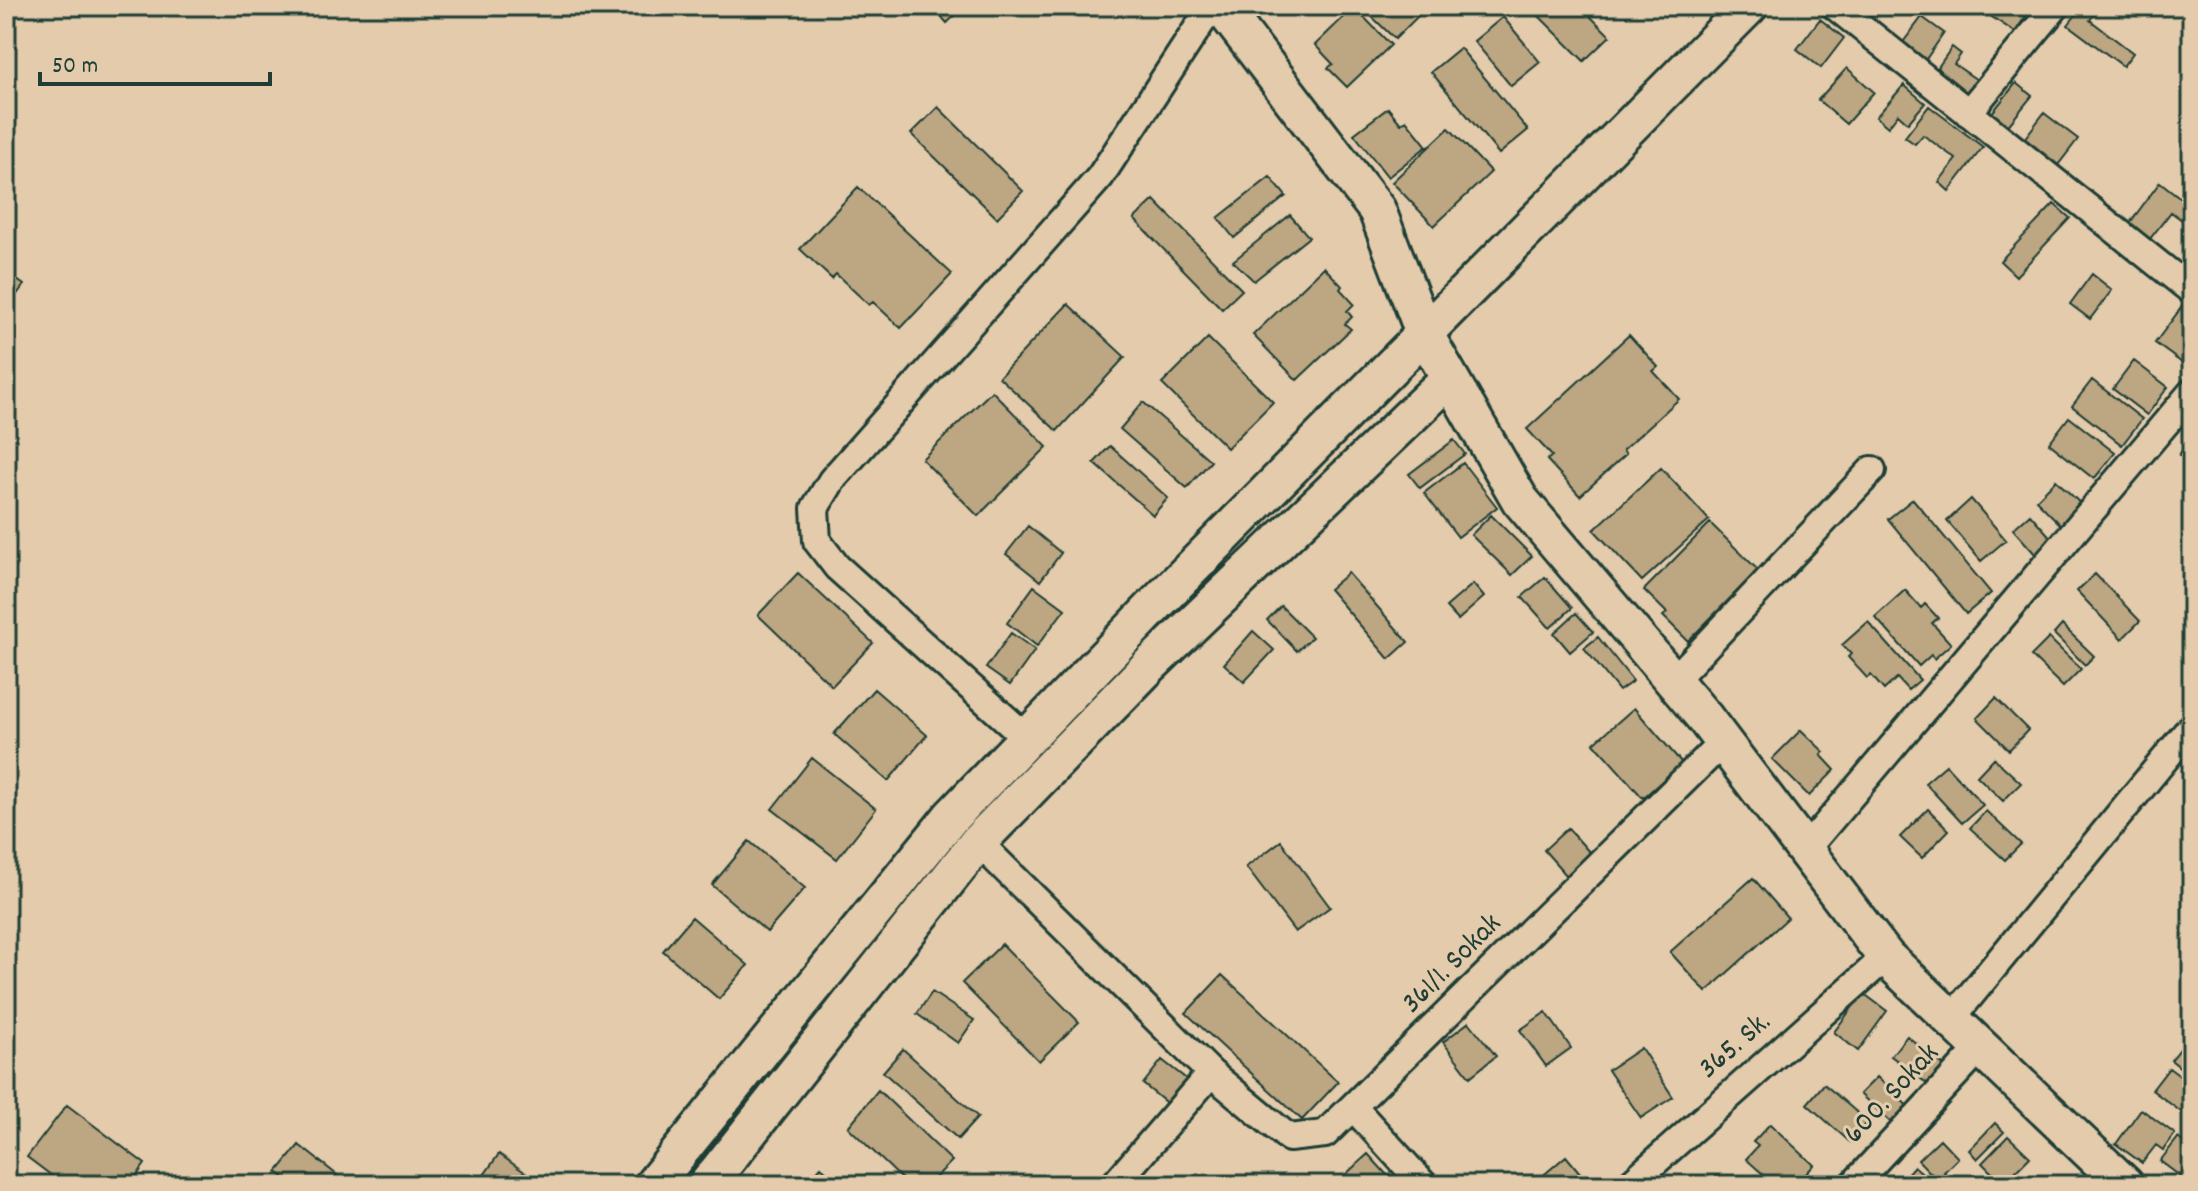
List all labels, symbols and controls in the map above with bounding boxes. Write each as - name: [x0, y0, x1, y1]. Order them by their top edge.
- scale bar: [40, 36, 270, 86]
- text: 50 m: [52, 50, 98, 84]
- street label: 361/1. Sokak: [1393, 905, 1513, 1025]
- street label: 365. Sk.: [1690, 1003, 1782, 1091]
- street label: 600. Sokak: [1835, 1035, 1951, 1155]

